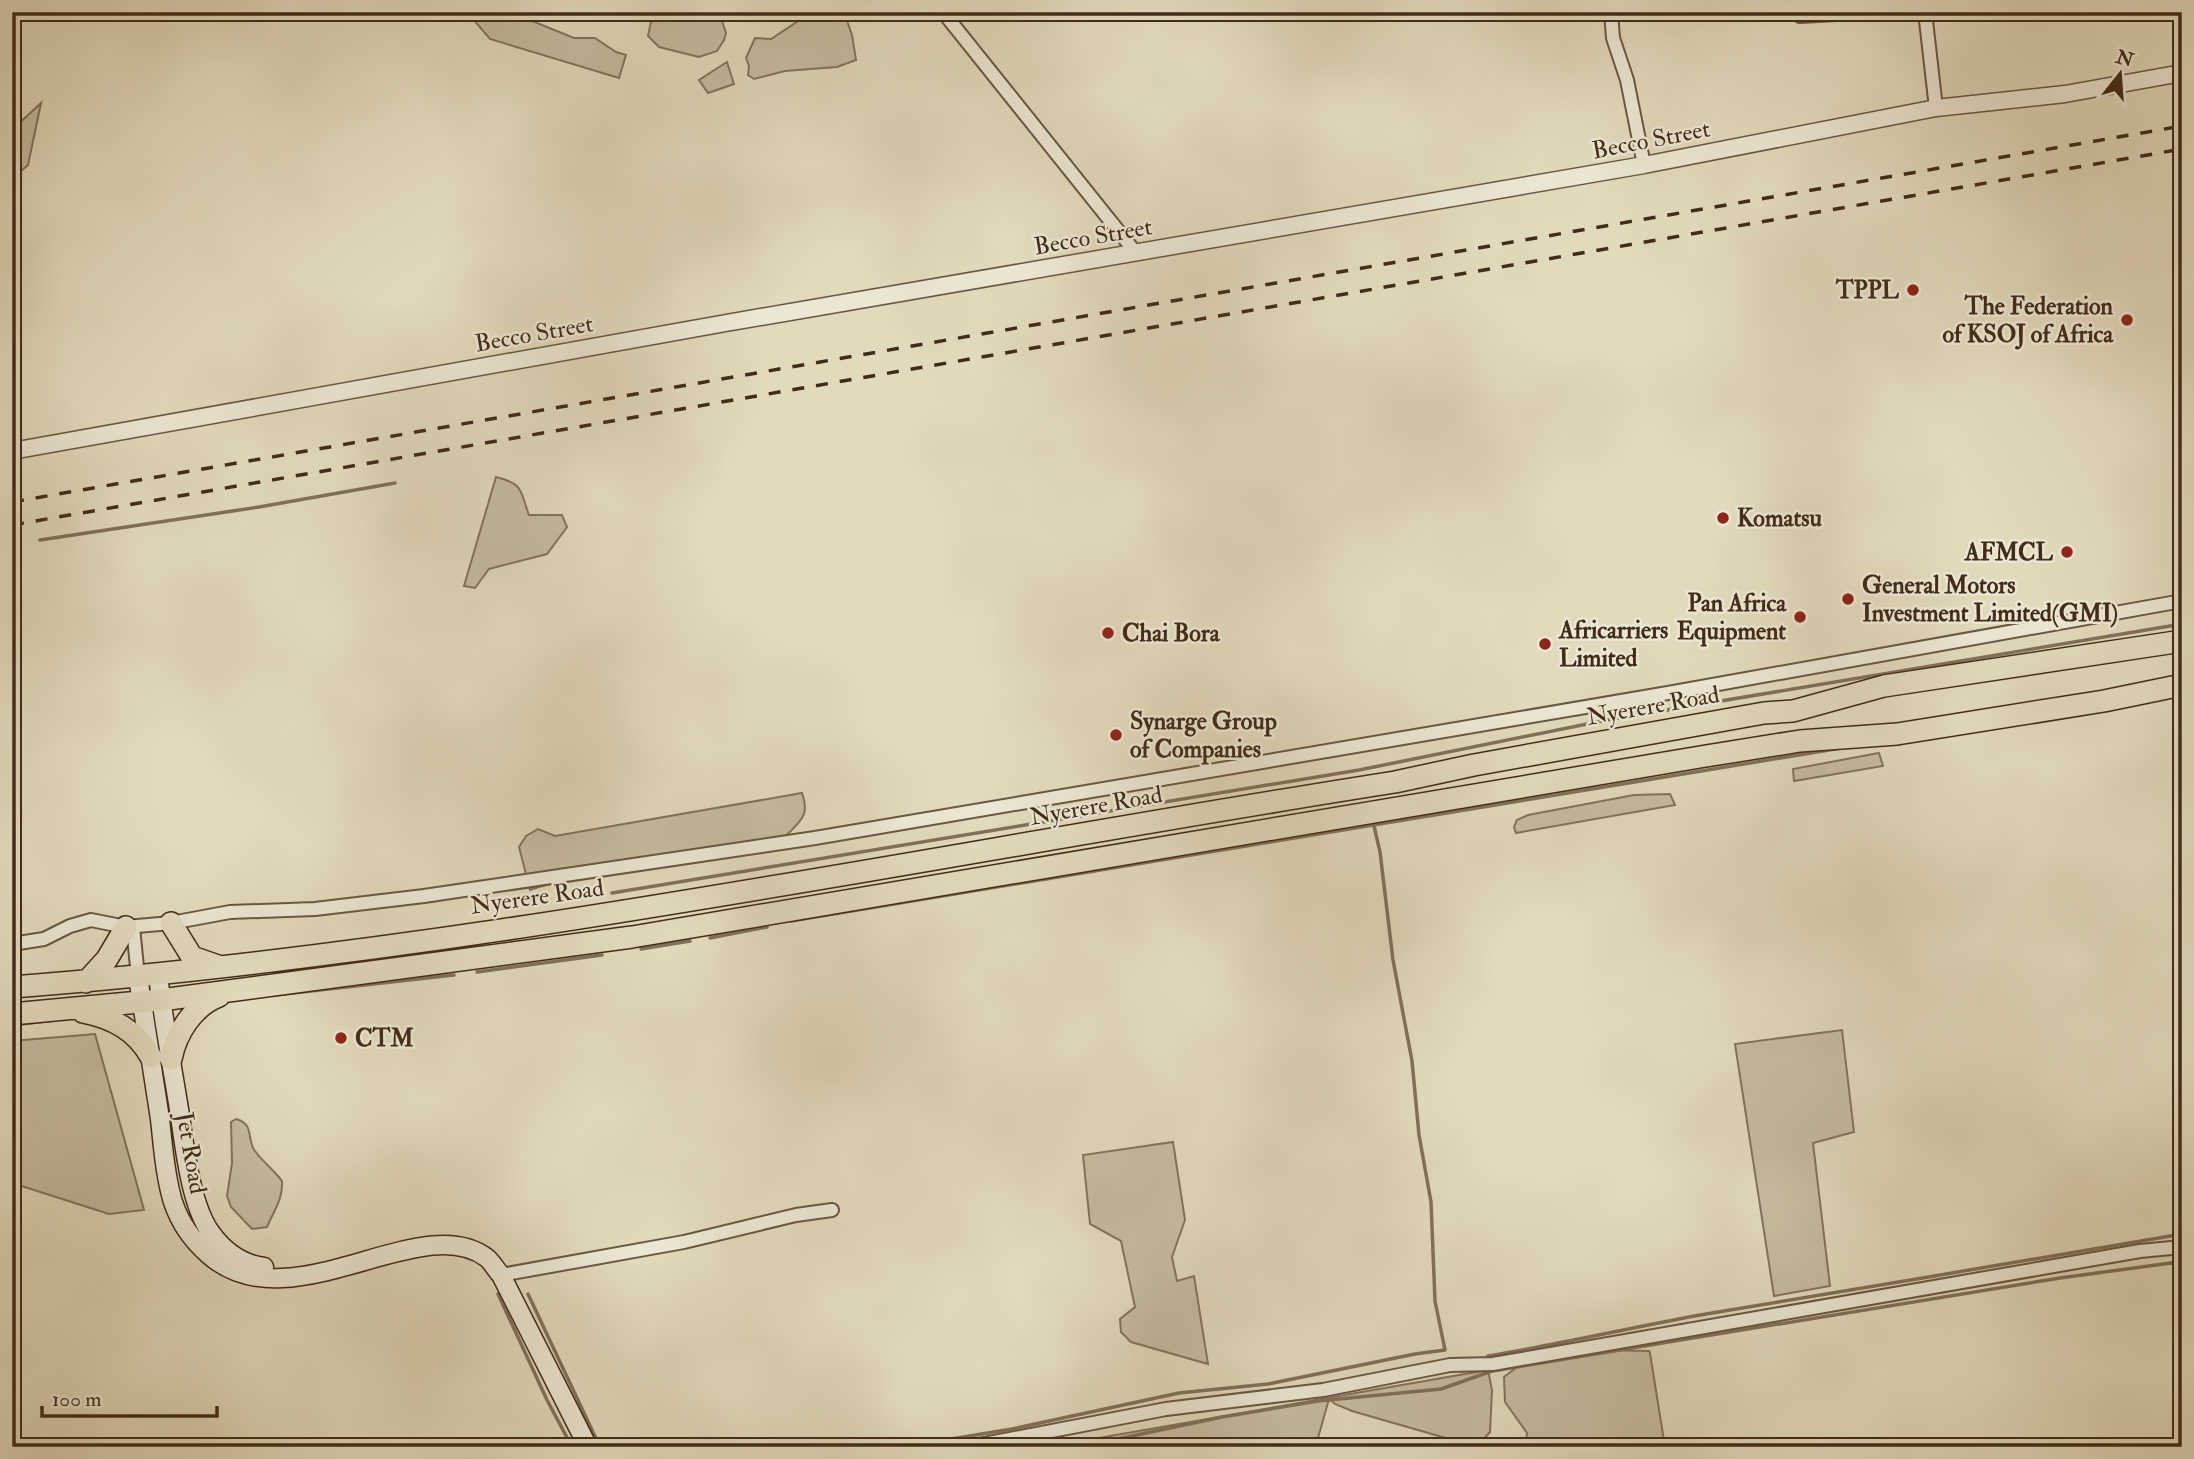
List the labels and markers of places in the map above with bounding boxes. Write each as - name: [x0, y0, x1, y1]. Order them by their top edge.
- place label: TPPL: [1835, 275, 1900, 306]
- marker: TPPL: [1905, 282, 1921, 298]
- place label: The Federation of KSOJ of Africa: [1942, 291, 2114, 350]
- marker: The Federation of KSOJ of Africa: [2119, 312, 2135, 328]
- place label: Komatsu: [1737, 503, 1822, 534]
- marker: Komatsu: [1715, 510, 1731, 526]
- place label: AFMCL: [1964, 537, 2054, 568]
- marker: AFMCL: [2059, 544, 2075, 560]
- place label: General Motors Investment Limited(GMI): [1862, 570, 2118, 629]
- place label: Pan Africa Equipment: [1677, 588, 1787, 647]
- marker: General Motors Investment Limited(GMI): [1840, 591, 1856, 607]
- marker: Pan Africa Equipment: [1792, 609, 1808, 625]
- place label: Africarriers Limited: [1558, 615, 1668, 674]
- place label: Chai Bora: [1122, 618, 1221, 649]
- marker: Chai Bora: [1100, 625, 1116, 641]
- marker: Africarriers Limited: [1537, 636, 1553, 652]
- place label: Synarge Group of Companies: [1130, 706, 1277, 765]
- marker: Synarge Group of Companies: [1108, 727, 1124, 743]
- place label: CTM: [355, 1023, 414, 1054]
- marker: CTM: [333, 1030, 349, 1046]

